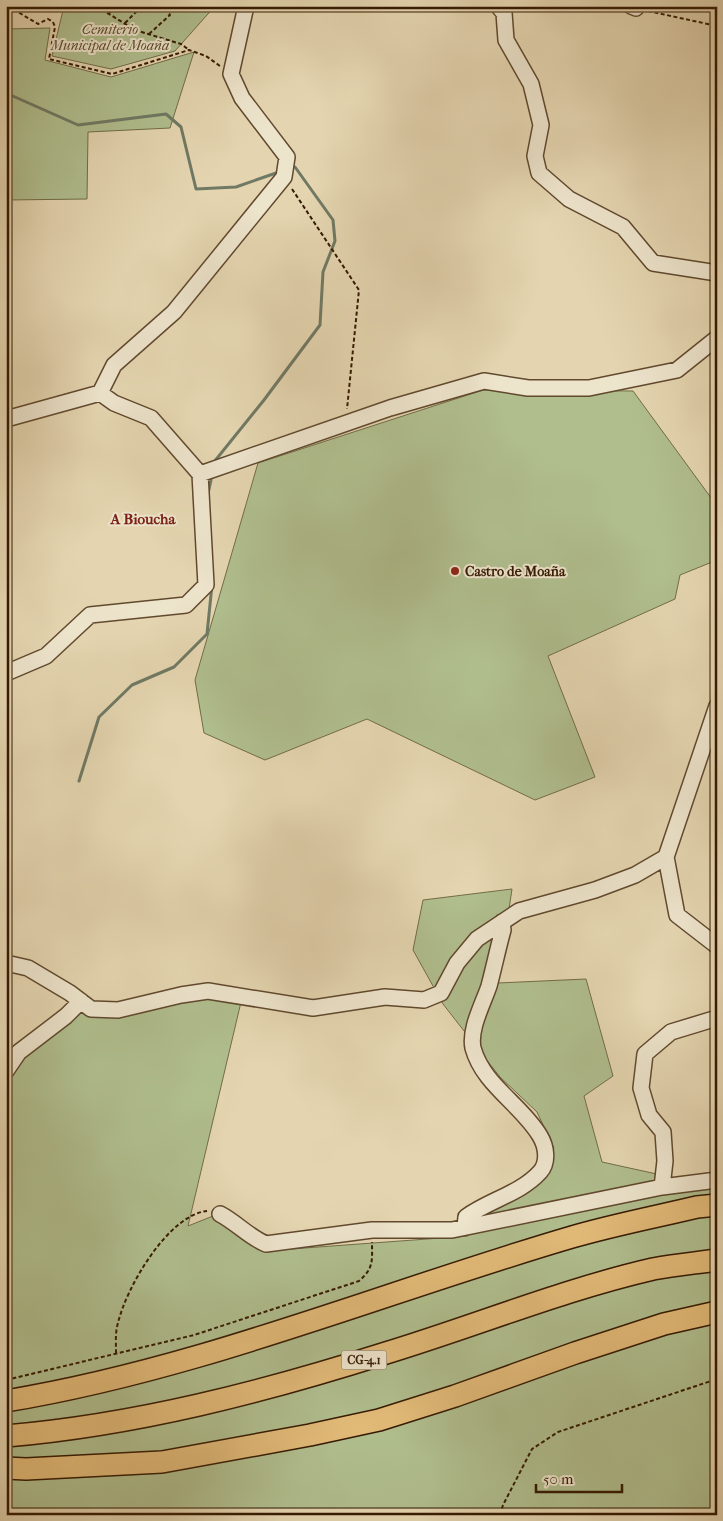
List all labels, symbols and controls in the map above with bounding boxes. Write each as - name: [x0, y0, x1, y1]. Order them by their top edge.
- park label: Cemiterio Municipal de Moaña: [50, 21, 169, 54]
- district label: A Bioucha: [110, 510, 176, 528]
- place label: Castro de Moaña: [465, 563, 566, 580]
- marker: Castro de Moaña: [449, 565, 461, 577]
- road number: CG-4.1: [342, 1350, 386, 1370]
- scale bar: [536, 1461, 622, 1493]
- text: 50 m: [543, 1470, 574, 1488]

